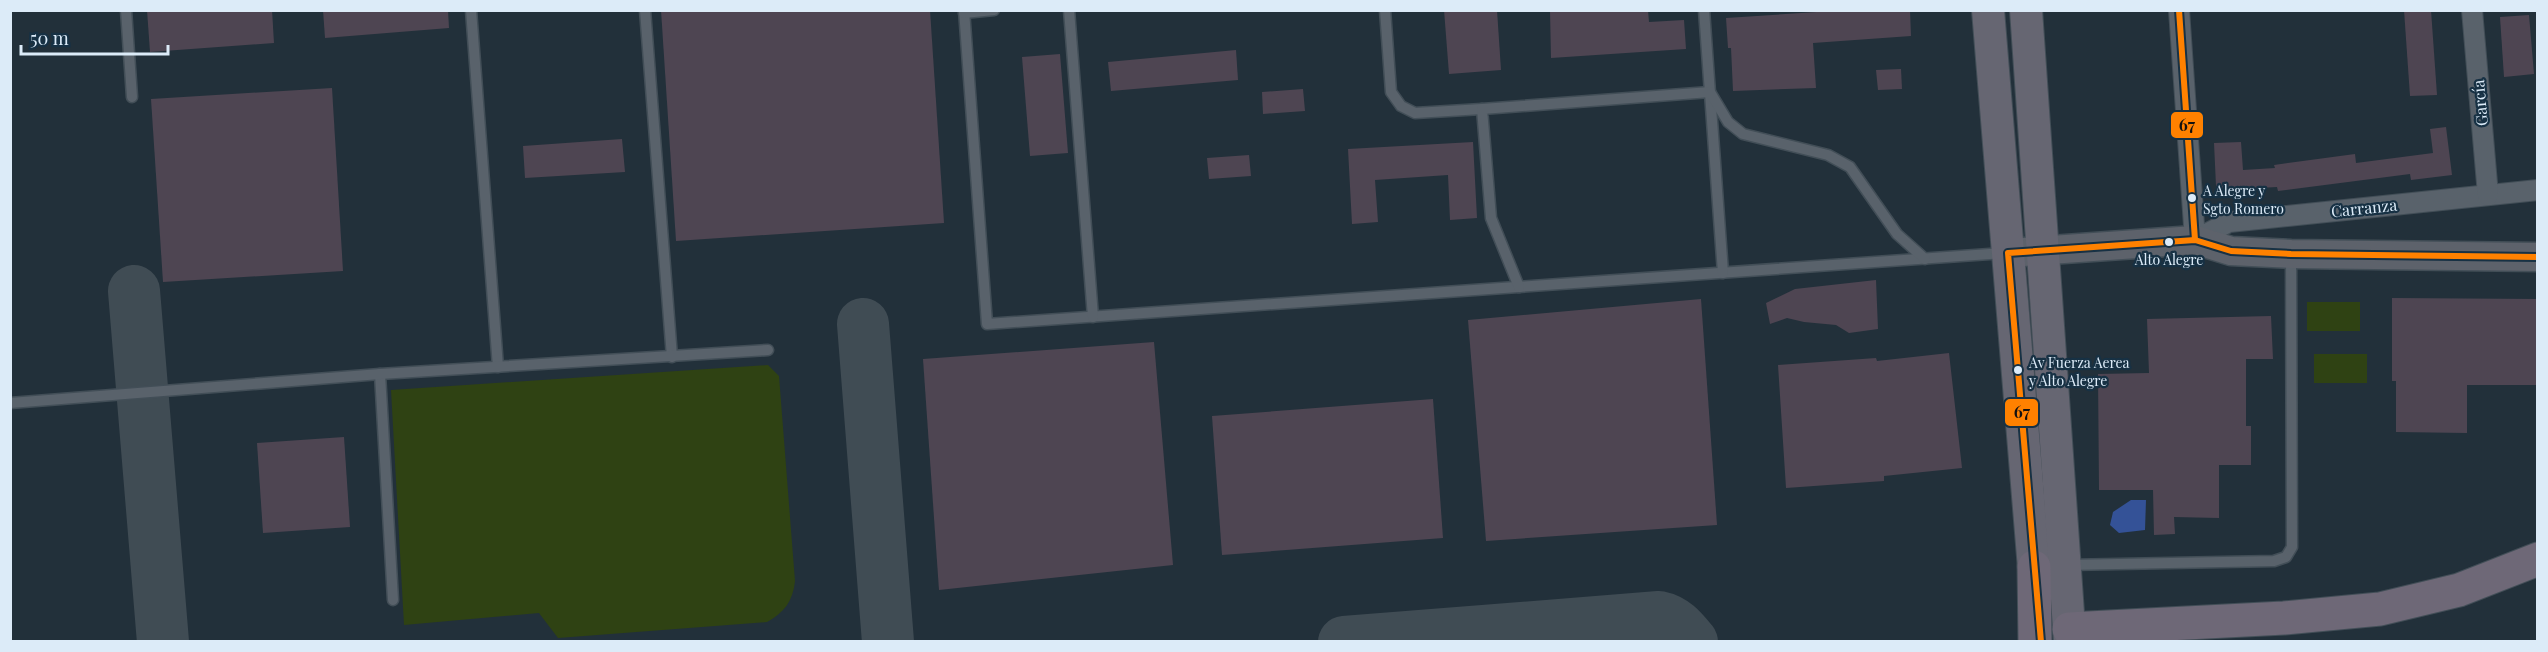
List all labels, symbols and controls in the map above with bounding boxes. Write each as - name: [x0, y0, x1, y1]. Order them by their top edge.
- scale bar: [21, 18, 168, 56]
- text: 50 m: [30, 26, 69, 50]
- street label: García: [2467, 79, 2492, 127]
- line badge: 67: [2170, 111, 2204, 139]
- text: 67: [2179, 114, 2196, 135]
- place label: A Alegre y Sgto Romero: [2202, 181, 2284, 218]
- marker: A Alegre y Sgto Romero: [2186, 192, 2198, 204]
- street label: Carranza: [2330, 194, 2398, 221]
- marker: Alto Alegre: [2163, 236, 2175, 248]
- place label: Alto Alegre: [2134, 250, 2203, 269]
- place label: Av Fuerza Aerea y Alto Alegre: [2028, 353, 2130, 390]
- marker: Av Fuerza Aerea y Alto Alegre: [2012, 364, 2024, 376]
- line badge: 67: [2004, 398, 2039, 427]
- text: 67: [2014, 401, 2031, 422]

